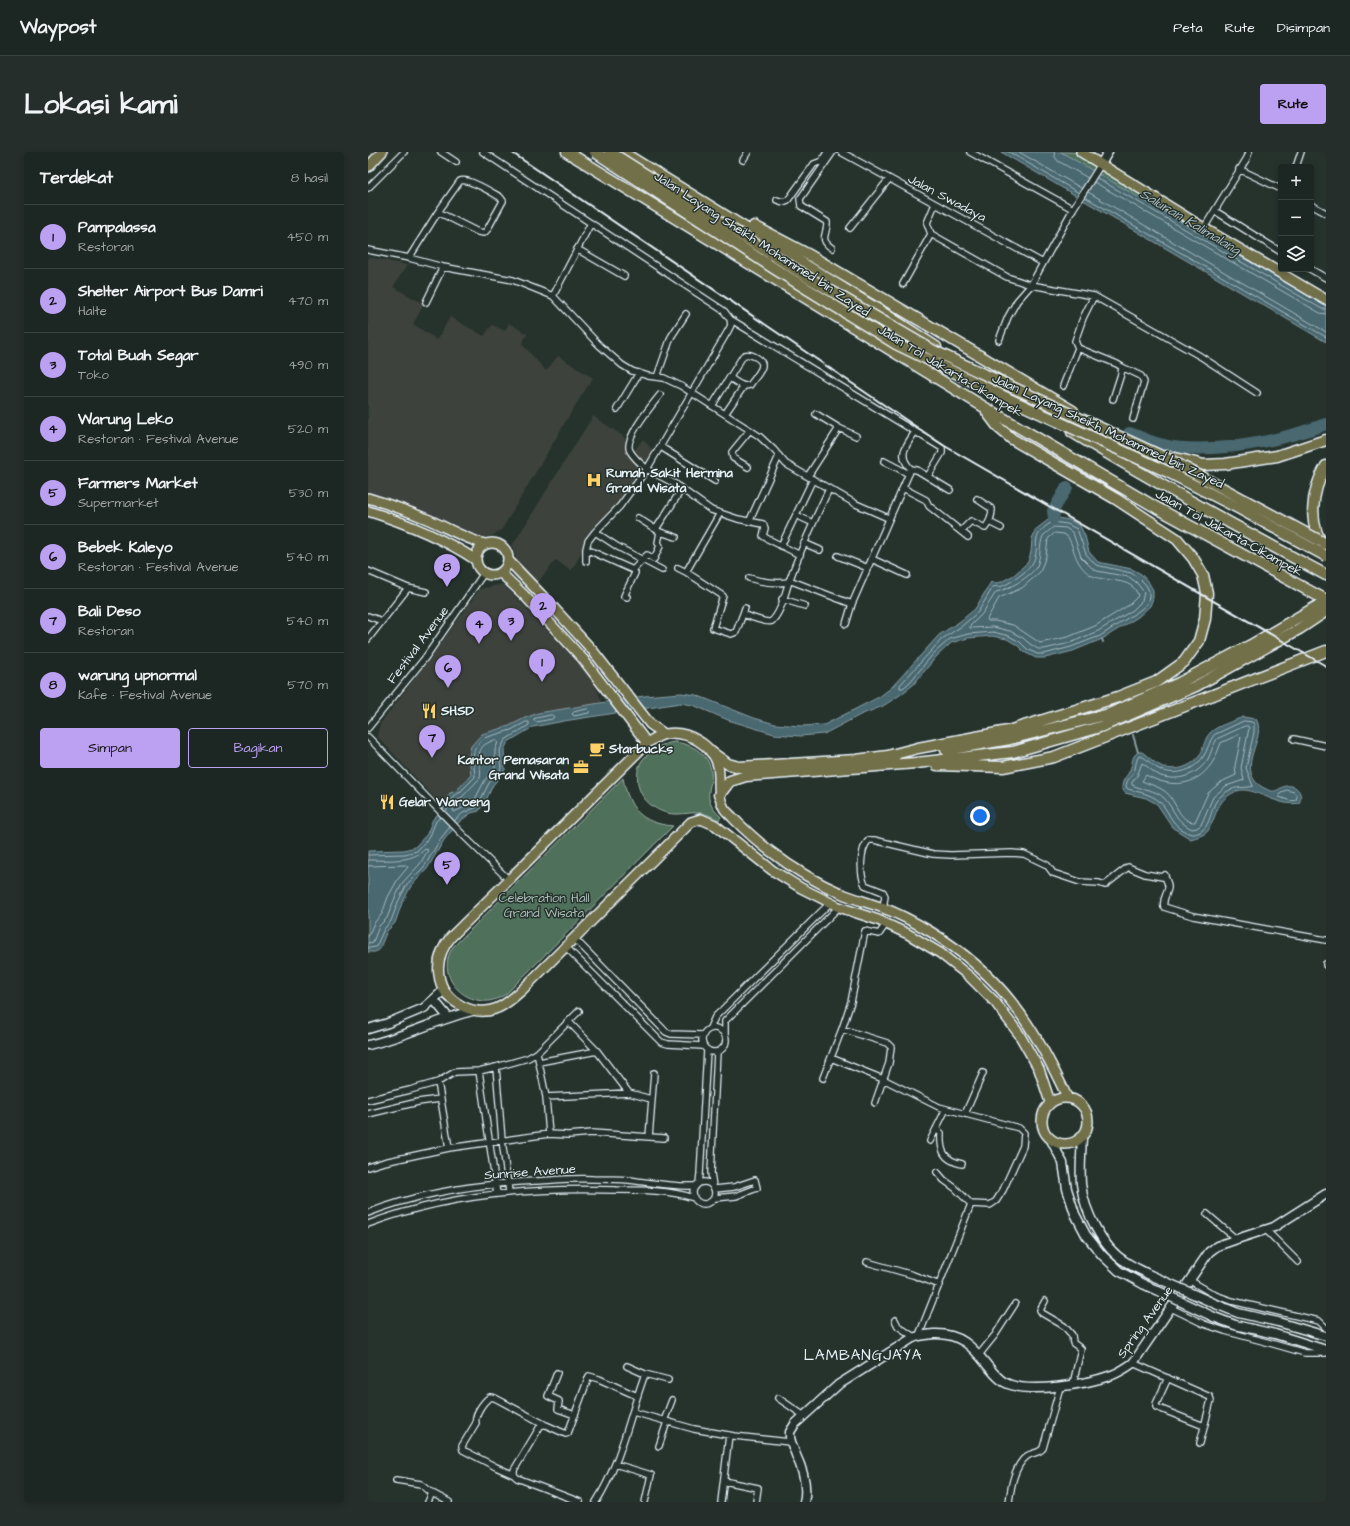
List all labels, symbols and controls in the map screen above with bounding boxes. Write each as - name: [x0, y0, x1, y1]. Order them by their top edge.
- text: Waypost: [20, 14, 96, 41]
- text: Peta: [1173, 18, 1203, 38]
- text: Rute: [1225, 18, 1255, 38]
- text: Disimpan: [1277, 18, 1330, 38]
- button: Rute: [1260, 84, 1326, 124]
- text: Lokasi kami: [24, 85, 178, 124]
- map controls: [1278, 164, 1314, 272]
- button: +: [1278, 164, 1314, 200]
- text: Terdekat: [40, 166, 113, 190]
- street label: Jalan Layang Sheikh Mohammed bin Zayed: [650, 167, 874, 322]
- text: 8 hasil: [291, 169, 328, 187]
- street label: Jalan Swadaya: [904, 170, 990, 227]
- water label: Saluran Kalimalang: [1136, 184, 1245, 260]
- button: −: [1278, 200, 1314, 236]
- text: Pampalassa: [78, 217, 156, 238]
- text: 1: [52, 228, 54, 246]
- text: 450 m: [286, 228, 328, 246]
- button: layers: [1278, 236, 1314, 272]
- text: Restoran: [78, 238, 134, 256]
- text: Shelter Airport Bus Damri: [78, 281, 263, 302]
- text: 2: [49, 292, 57, 310]
- text: 470 m: [288, 292, 328, 310]
- text: Halte: [78, 302, 107, 320]
- street label: Jalan Tol Jakarta–Cikampek: [874, 321, 1026, 421]
- text: Total Buah Segar: [78, 345, 199, 366]
- text: 3: [50, 356, 56, 374]
- text: 490 m: [288, 356, 328, 374]
- text: Toko: [78, 366, 109, 384]
- street label: Jalan Layang Sheikh Mohammed bin Zayed: [989, 369, 1227, 494]
- text: Warung Leko: [78, 409, 173, 430]
- text: 4: [49, 420, 57, 438]
- text: 520 m: [288, 420, 328, 438]
- text: Restoran · Festival Avenue: [78, 430, 239, 448]
- place label: Rumah Sakit Hermina Grand Wisata: [606, 464, 733, 497]
- hospital icon: Rumah Sakit Hermina Grand Wisata: [585, 471, 603, 489]
- text: Farmers Market: [78, 473, 198, 494]
- text: 5: [48, 484, 58, 502]
- text: 530 m: [289, 484, 328, 502]
- street label: Jalan Tol Jakarta–Cikampek: [1152, 485, 1306, 581]
- text: Supermarket: [78, 494, 159, 512]
- text: Bebek Kaleyo: [78, 537, 172, 558]
- text: 6: [49, 548, 57, 566]
- text: 540 m: [286, 548, 328, 566]
- pin: 8: [434, 554, 460, 587]
- text: Restoran · Festival Avenue: [78, 558, 239, 576]
- pin: 2: [530, 593, 556, 626]
- text: Bali Deso: [78, 601, 141, 622]
- street label: Festival Avenue: [383, 603, 453, 687]
- pin: 3: [498, 608, 524, 641]
- pin: 4: [466, 611, 492, 644]
- text: 7: [49, 612, 57, 630]
- text: 540 m: [286, 612, 328, 630]
- text: Restoran: [78, 622, 134, 640]
- pin: 1: [529, 649, 555, 682]
- pin: 6: [435, 655, 461, 688]
- text: warung upnormal: [78, 665, 197, 686]
- text: 8: [49, 676, 57, 694]
- text: 570 m: [287, 676, 328, 694]
- text: Kafe · Festival Avenue: [78, 686, 212, 704]
- restaurant icon: SHSD: [420, 702, 438, 720]
- place label: SHSD: [440, 702, 475, 720]
- pin: 7: [419, 725, 445, 758]
- button: Simpan: [40, 728, 180, 768]
- button: Bagikan: [188, 728, 328, 768]
- cafe icon: Starbucks: [588, 740, 606, 758]
- place label: Starbucks: [608, 740, 674, 758]
- place label: Kantor Pemasaran Grand Wisata: [458, 751, 569, 784]
- office icon: Kantor Pemasaran Grand Wisata: [572, 758, 590, 776]
- restaurant icon: Gelar Waroeng: [378, 793, 396, 811]
- place label: Gelar Waroeng: [399, 793, 490, 813]
- your location: [970, 806, 990, 826]
- pin: 5: [434, 852, 460, 885]
- park label: Celebration Hall Grand Wisata: [498, 889, 590, 922]
- street label: Sunrise Avenue: [484, 1160, 576, 1184]
- street label: Spring Avenue: [1113, 1282, 1178, 1362]
- district label: LAMBANGJAYA: [804, 1345, 922, 1366]

